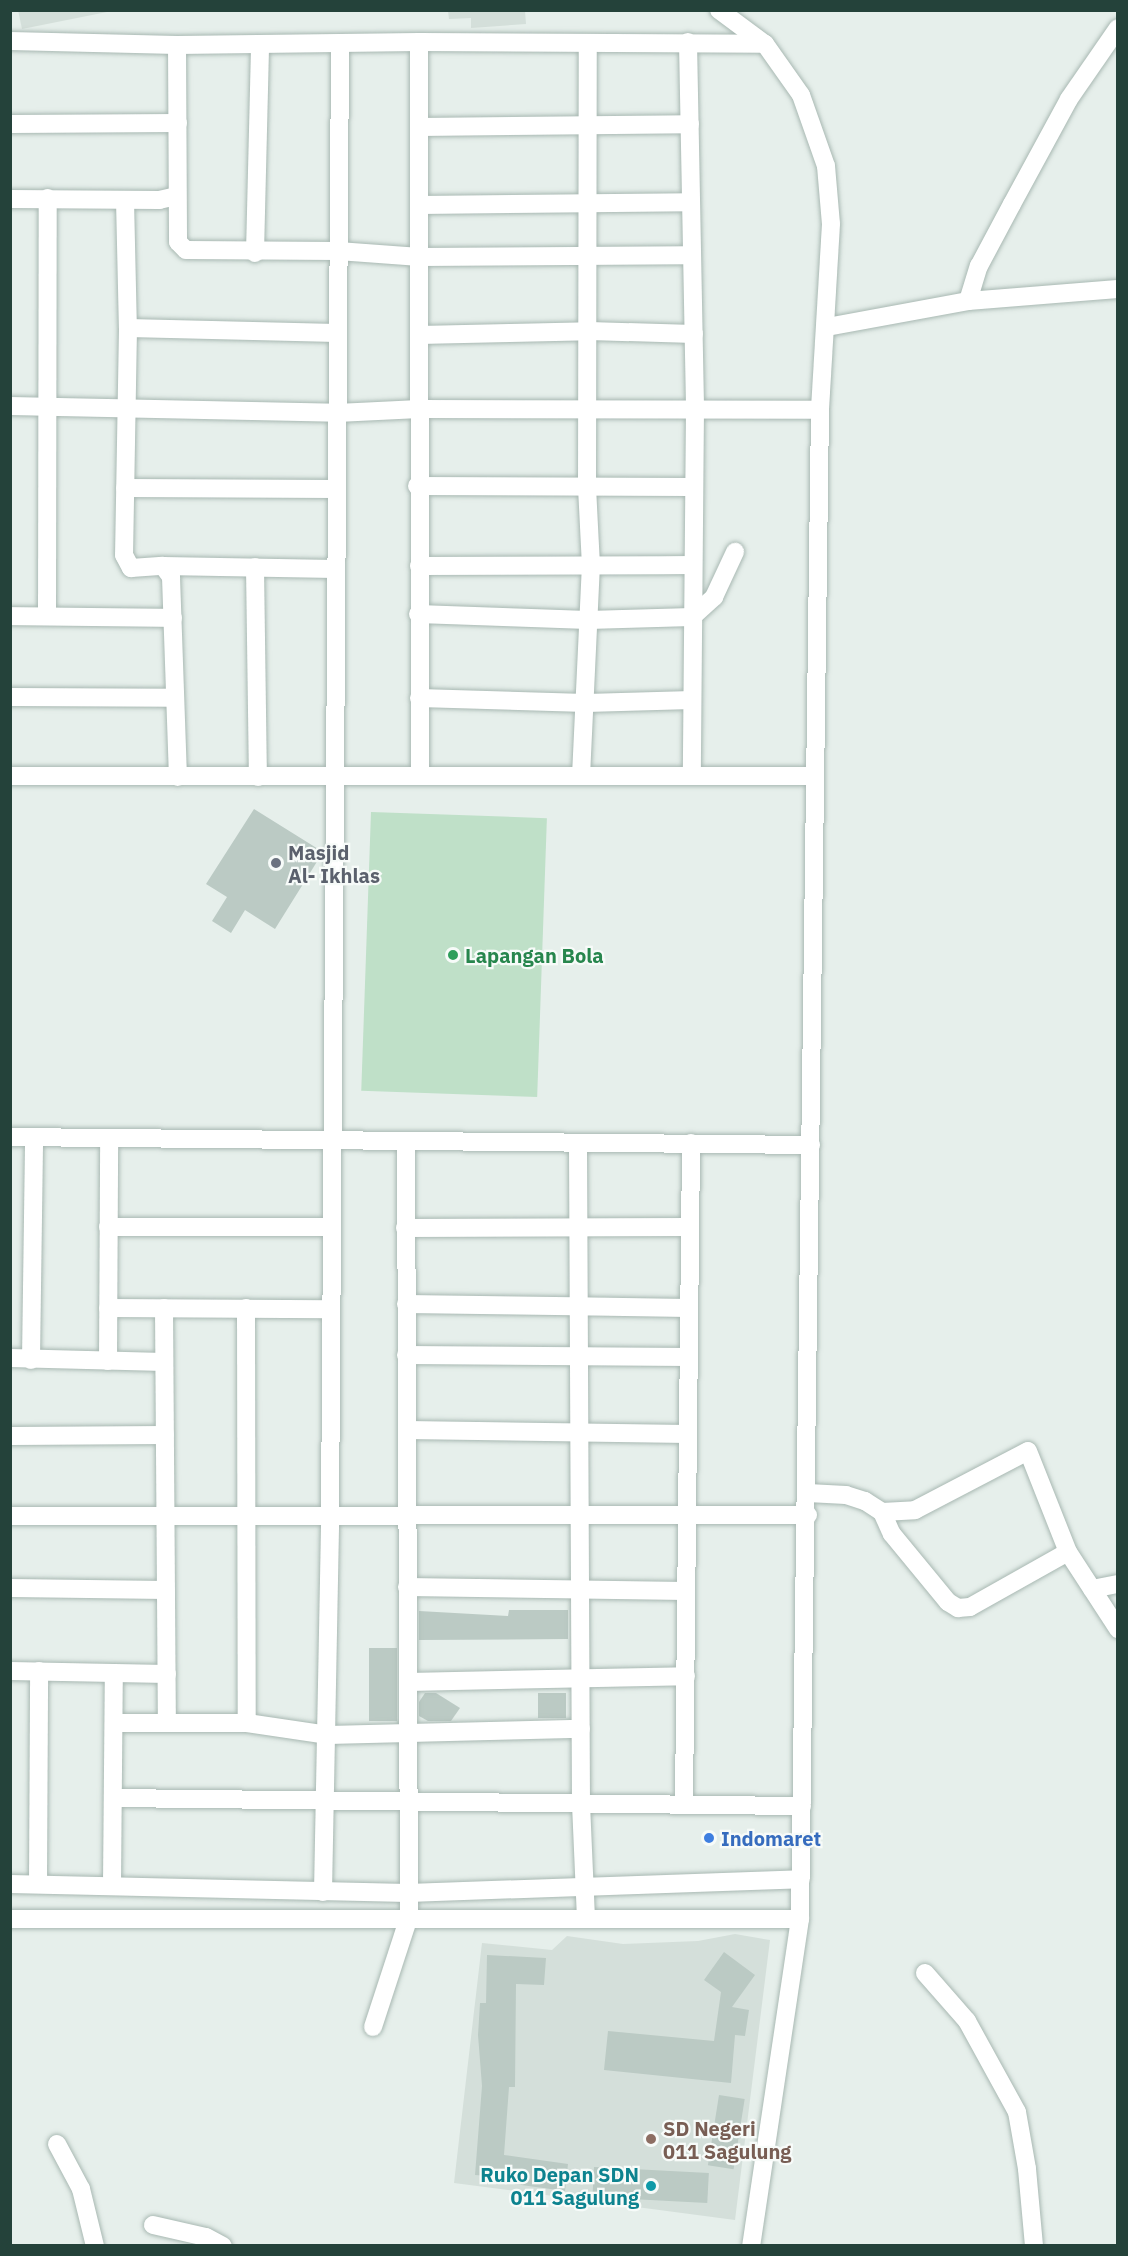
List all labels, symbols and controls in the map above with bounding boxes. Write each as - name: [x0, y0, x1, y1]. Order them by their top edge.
- place label: Masjid Al- Ikhlas: [288, 840, 380, 887]
- marker: Masjid Al- Ikhlas: [269, 856, 283, 870]
- place label: Lapangan Bola: [465, 943, 604, 967]
- marker: Lapangan Bola: [446, 948, 460, 962]
- place label: Indomaret: [721, 1826, 821, 1850]
- marker: Indomaret: [702, 1831, 716, 1845]
- place label: SD Negeri 011 Sagulung: [663, 2116, 791, 2163]
- marker: SD Negeri 011 Sagulung: [644, 2132, 658, 2146]
- place label: Ruko Depan SDN 011 Sagulung: [480, 2162, 639, 2209]
- marker: Ruko Depan SDN 011 Sagulung: [644, 2179, 658, 2193]

